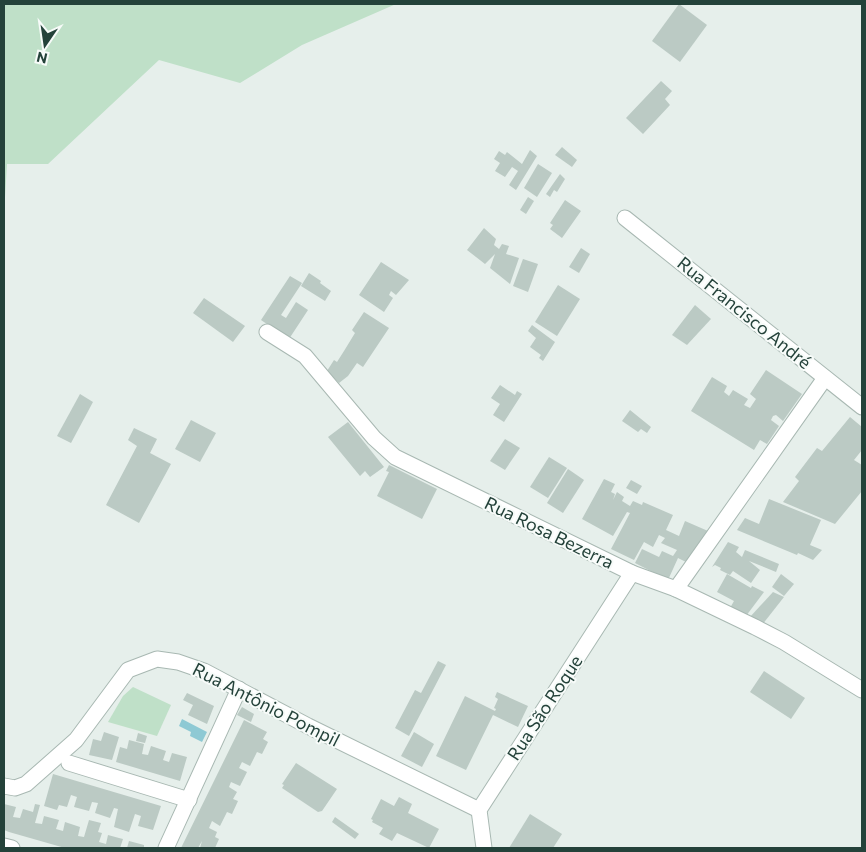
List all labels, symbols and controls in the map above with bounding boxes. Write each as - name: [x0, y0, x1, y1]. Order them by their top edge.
- north arrow: [20, 20, 70, 70]
- text: N: [35, 49, 49, 68]
- street label: Rua Francisco André: [673, 251, 816, 373]
- street label: Rua Rosa Bezerra: [481, 491, 618, 573]
- street label: Rua São Roque: [502, 651, 586, 764]
- street label: Rua Antônio Pompil: [189, 658, 344, 751]

